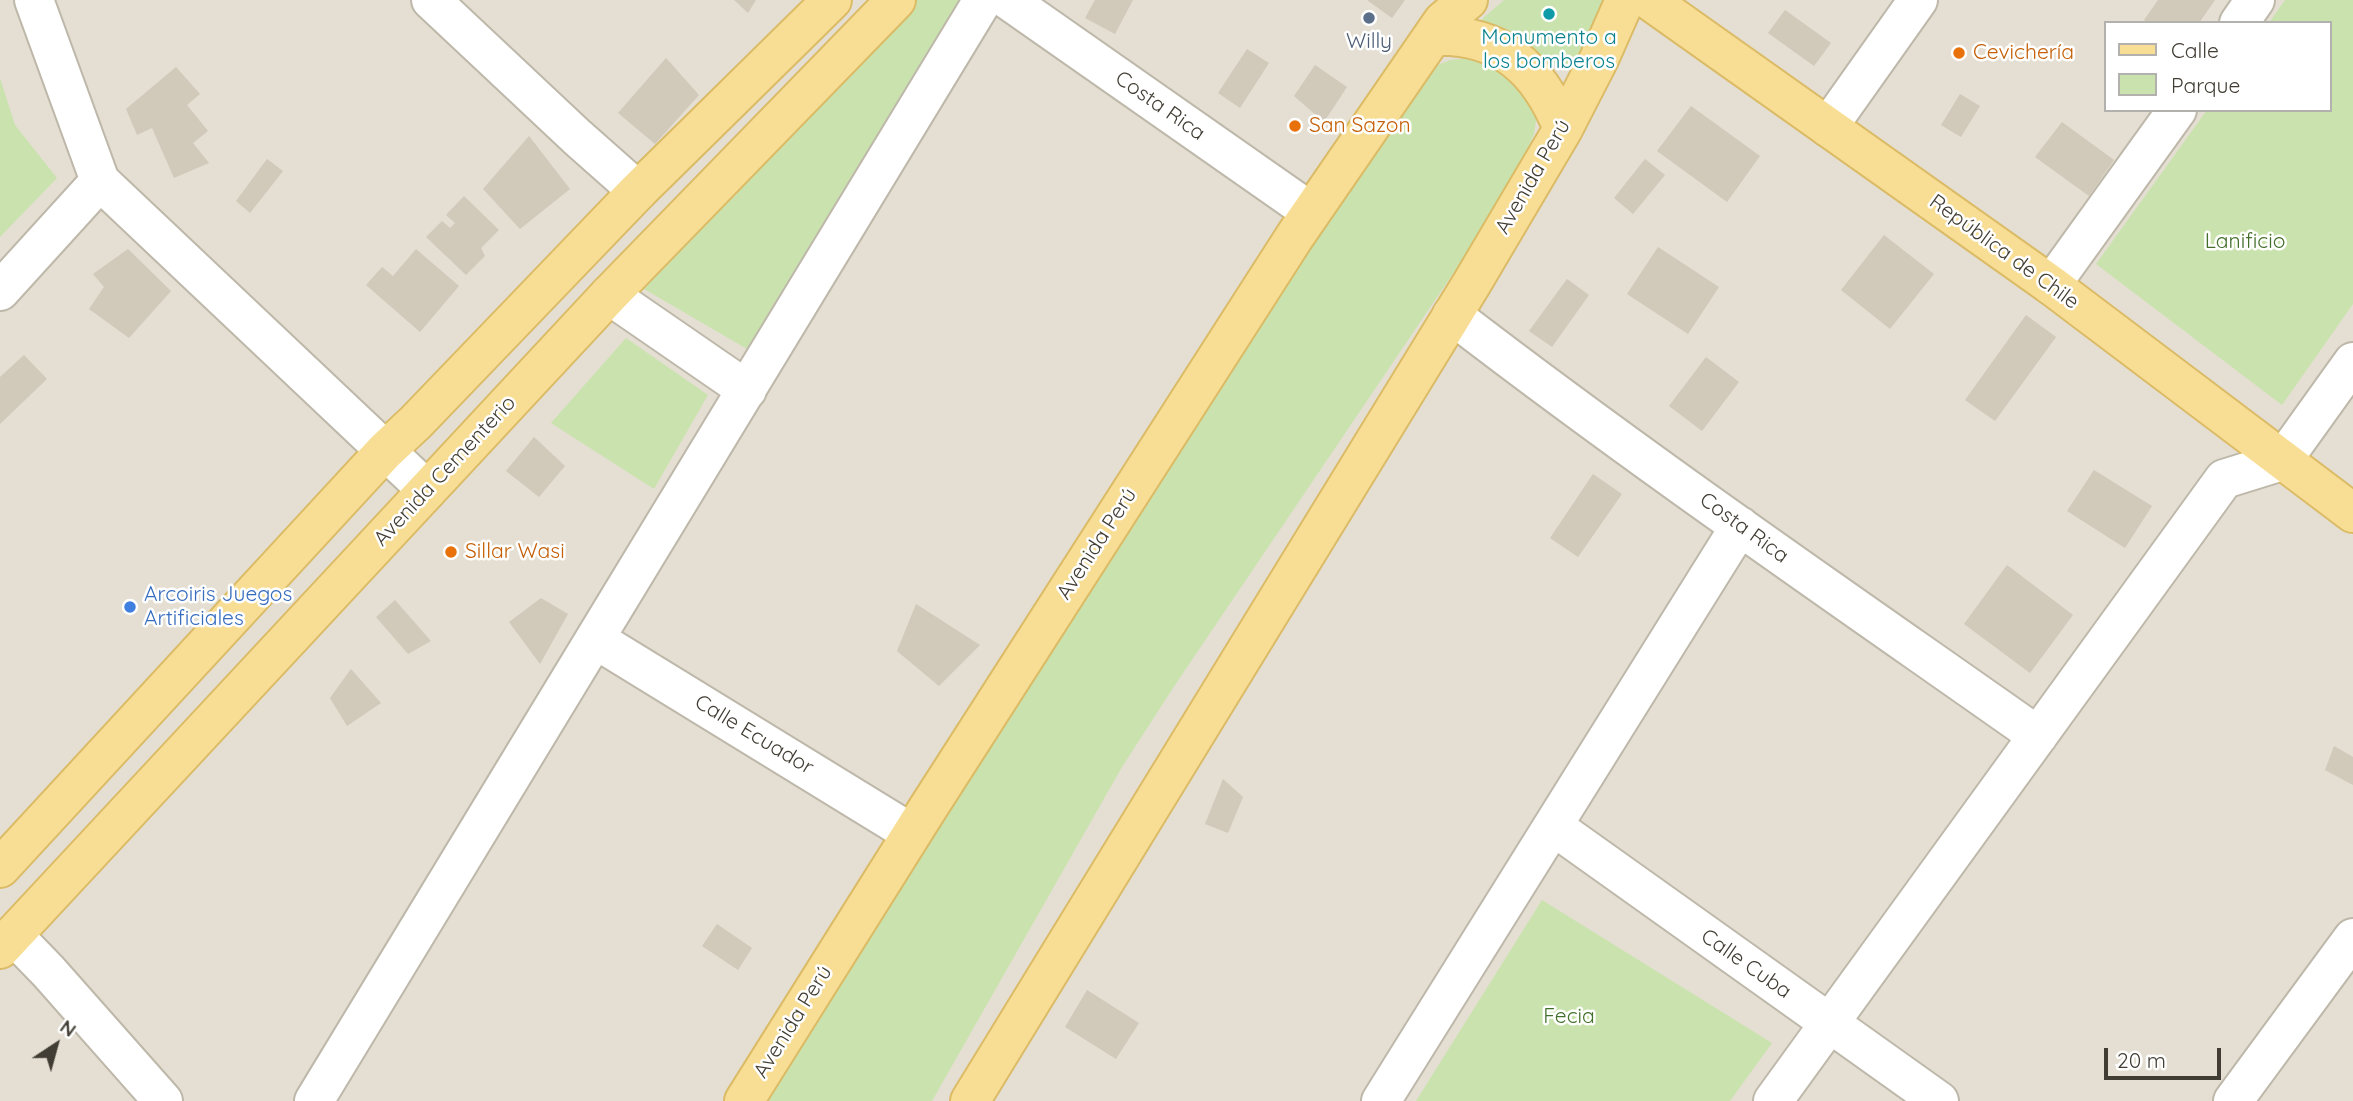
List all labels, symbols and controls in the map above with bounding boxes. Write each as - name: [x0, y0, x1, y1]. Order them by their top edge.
- marker: Monumento a los bomberos: [1541, 6, 1557, 22]
- marker: Willy: [1361, 10, 1377, 26]
- legend: [2104, 21, 2332, 112]
- place label: Monumento a los bomberos: [1481, 25, 1617, 75]
- place label: Willy: [1346, 29, 1392, 55]
- text: Calle: [2171, 37, 2219, 63]
- place label: Cevichería: [1973, 40, 2074, 66]
- marker: Cevichería: [1951, 45, 1967, 61]
- street label: Costa Rica: [1110, 66, 1210, 146]
- text: Parque: [2171, 72, 2240, 98]
- place label: San Sazon: [1309, 113, 1411, 139]
- street label: Avenida Perú: [1490, 115, 1576, 239]
- marker: San Sazon: [1287, 118, 1303, 134]
- street label: República de Chile: [1924, 189, 2084, 315]
- park label: Lanificio: [2205, 229, 2285, 255]
- street label: Avenida Cementerio: [369, 391, 521, 551]
- street label: Avenida Perú: [1052, 484, 1142, 604]
- street label: Costa Rica: [1695, 487, 1793, 569]
- place label: Sillar Wasi: [465, 539, 565, 565]
- marker: Sillar Wasi: [443, 544, 459, 560]
- place label: Arcoiris Juegos Artificiales: [144, 582, 292, 632]
- marker: Arcoiris Juegos Artificiales: [122, 599, 138, 615]
- street label: Calle Ecuador: [690, 690, 818, 780]
- street label: Calle Cuba: [1696, 924, 1796, 1004]
- street label: Avenida Perú: [748, 961, 838, 1083]
- park label: Fecia: [1543, 1004, 1595, 1030]
- north arrow: [21, 1010, 91, 1080]
- text: N: [56, 1014, 81, 1042]
- scale bar: [2108, 1034, 2225, 1078]
- text: 20 m: [2117, 1047, 2166, 1073]

